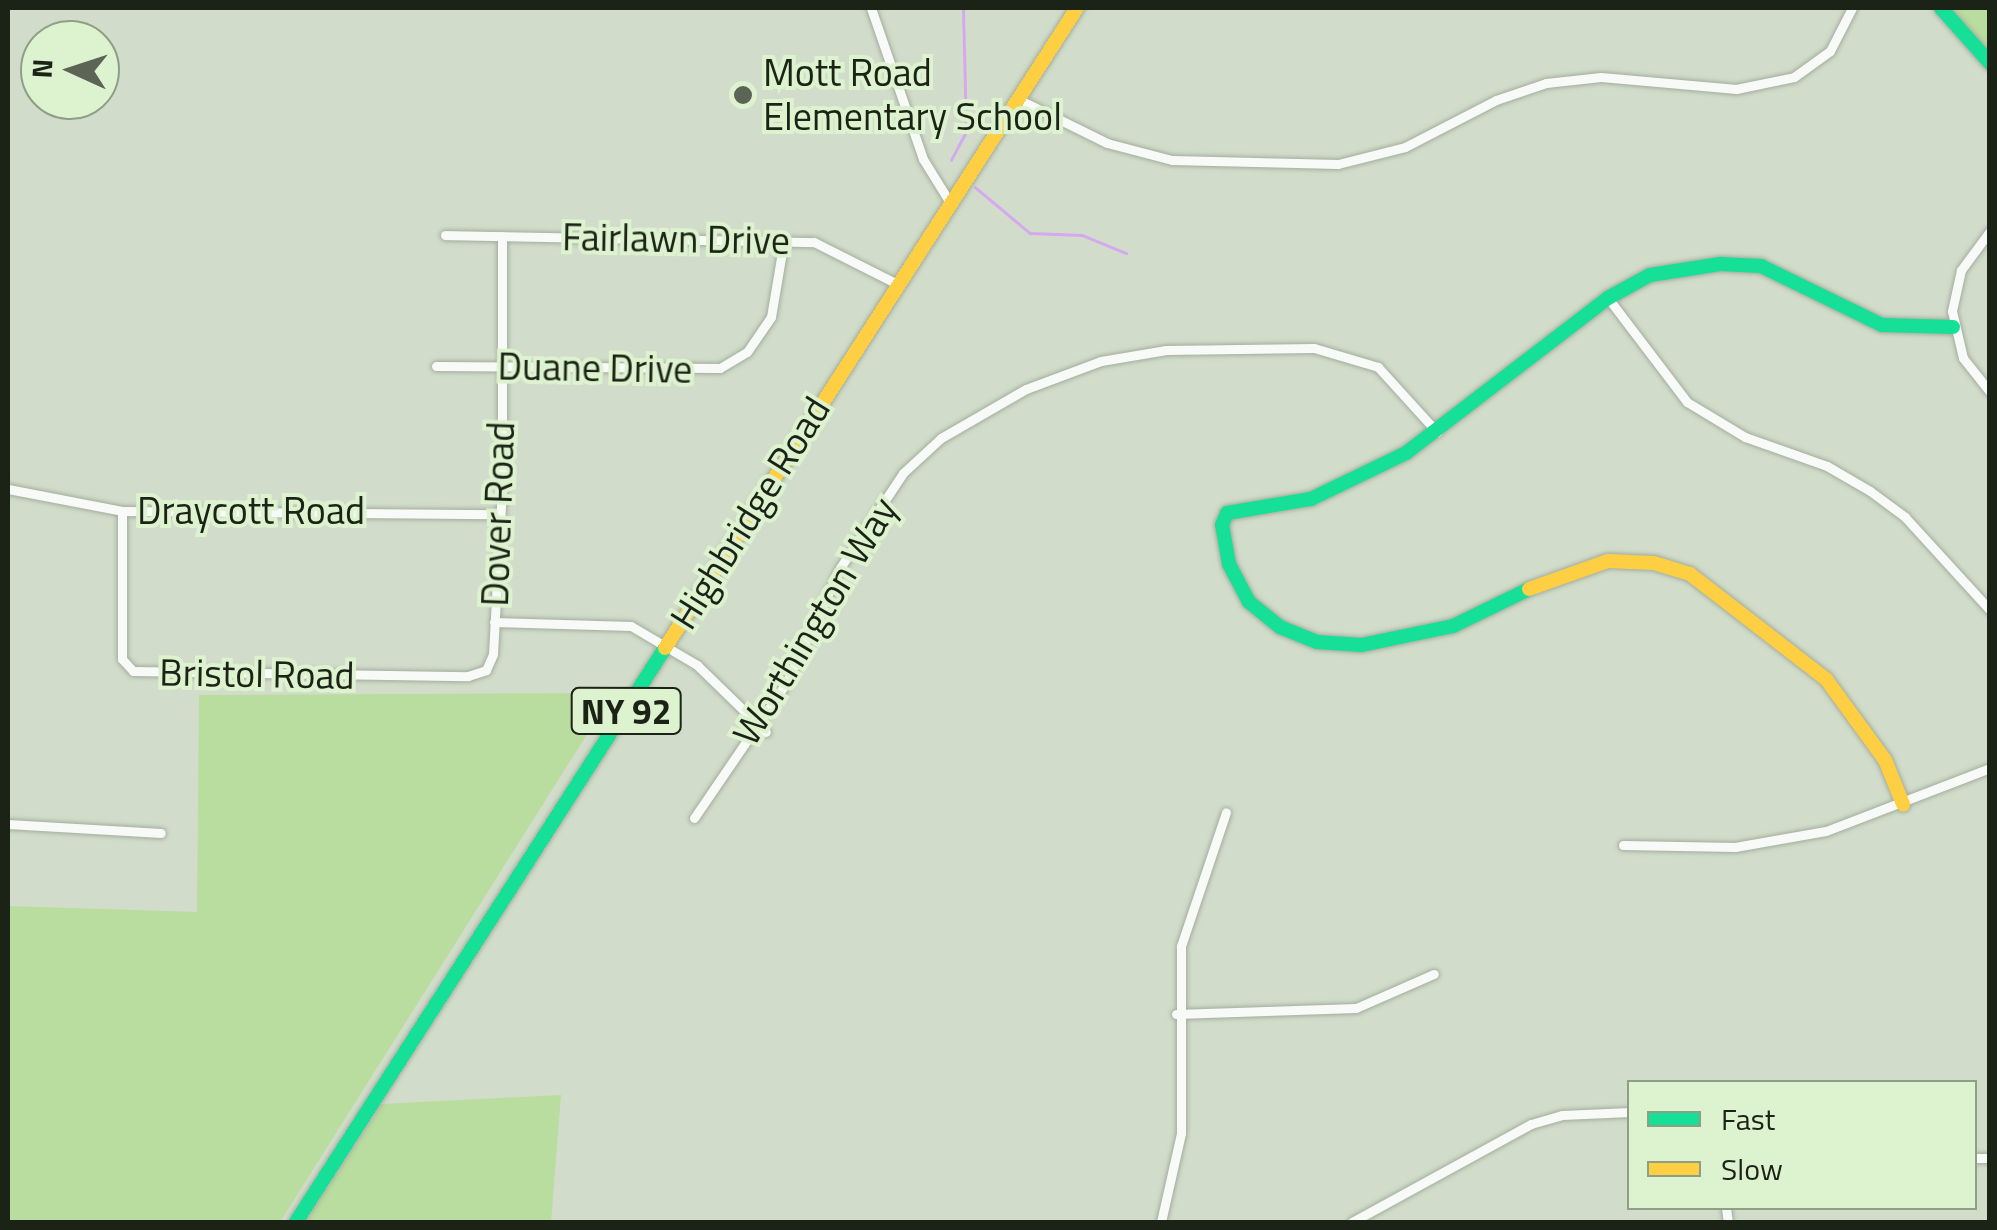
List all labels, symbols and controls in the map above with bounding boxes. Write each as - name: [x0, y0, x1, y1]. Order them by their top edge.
- north arrow: [20, 20, 120, 120]
- place label: Mott Road Elementary School: [763, 50, 1062, 140]
- text: N: [20, 58, 64, 79]
- marker: Mott Road Elementary School: [732, 84, 754, 106]
- street label: Fairlawn Drive: [562, 214, 790, 264]
- street label: Duane Drive: [497, 344, 693, 392]
- street label: Highbridge Road: [660, 389, 840, 637]
- street label: Dover Road: [472, 421, 524, 607]
- street label: Draycott Road: [137, 488, 365, 534]
- street label: Worthington Way: [723, 489, 907, 753]
- street label: Bristol Road: [159, 649, 355, 699]
- road number: NY 92: [568, 681, 684, 741]
- legend: [1627, 1080, 1977, 1210]
- text: Fast: [1721, 1096, 1775, 1142]
- text: Slow: [1721, 1146, 1783, 1192]

